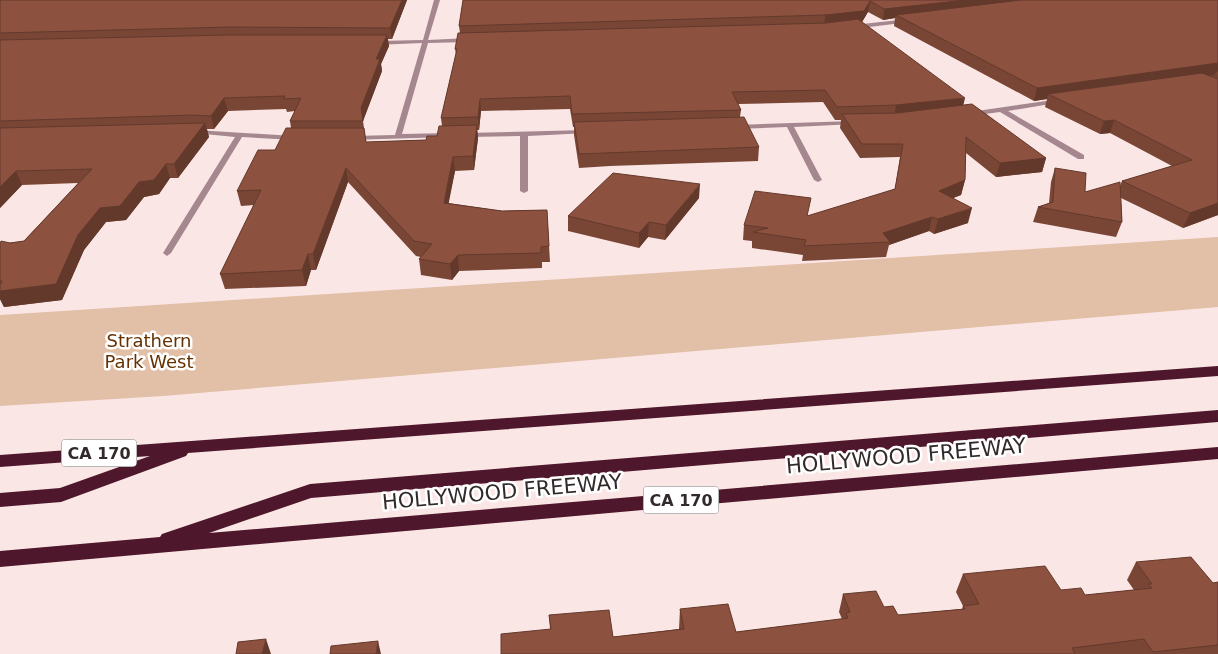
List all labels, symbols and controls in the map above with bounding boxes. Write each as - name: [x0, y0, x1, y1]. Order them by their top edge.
- park label: Strathern Park West: [105, 330, 193, 372]
- street label: HOLLYWOOD FREEWAY: [785, 434, 1027, 478]
- road number: CA 170: [62, 439, 136, 466]
- street label: HOLLYWOOD FREEWAY: [381, 470, 623, 514]
- road number: CA 170: [644, 486, 718, 514]

